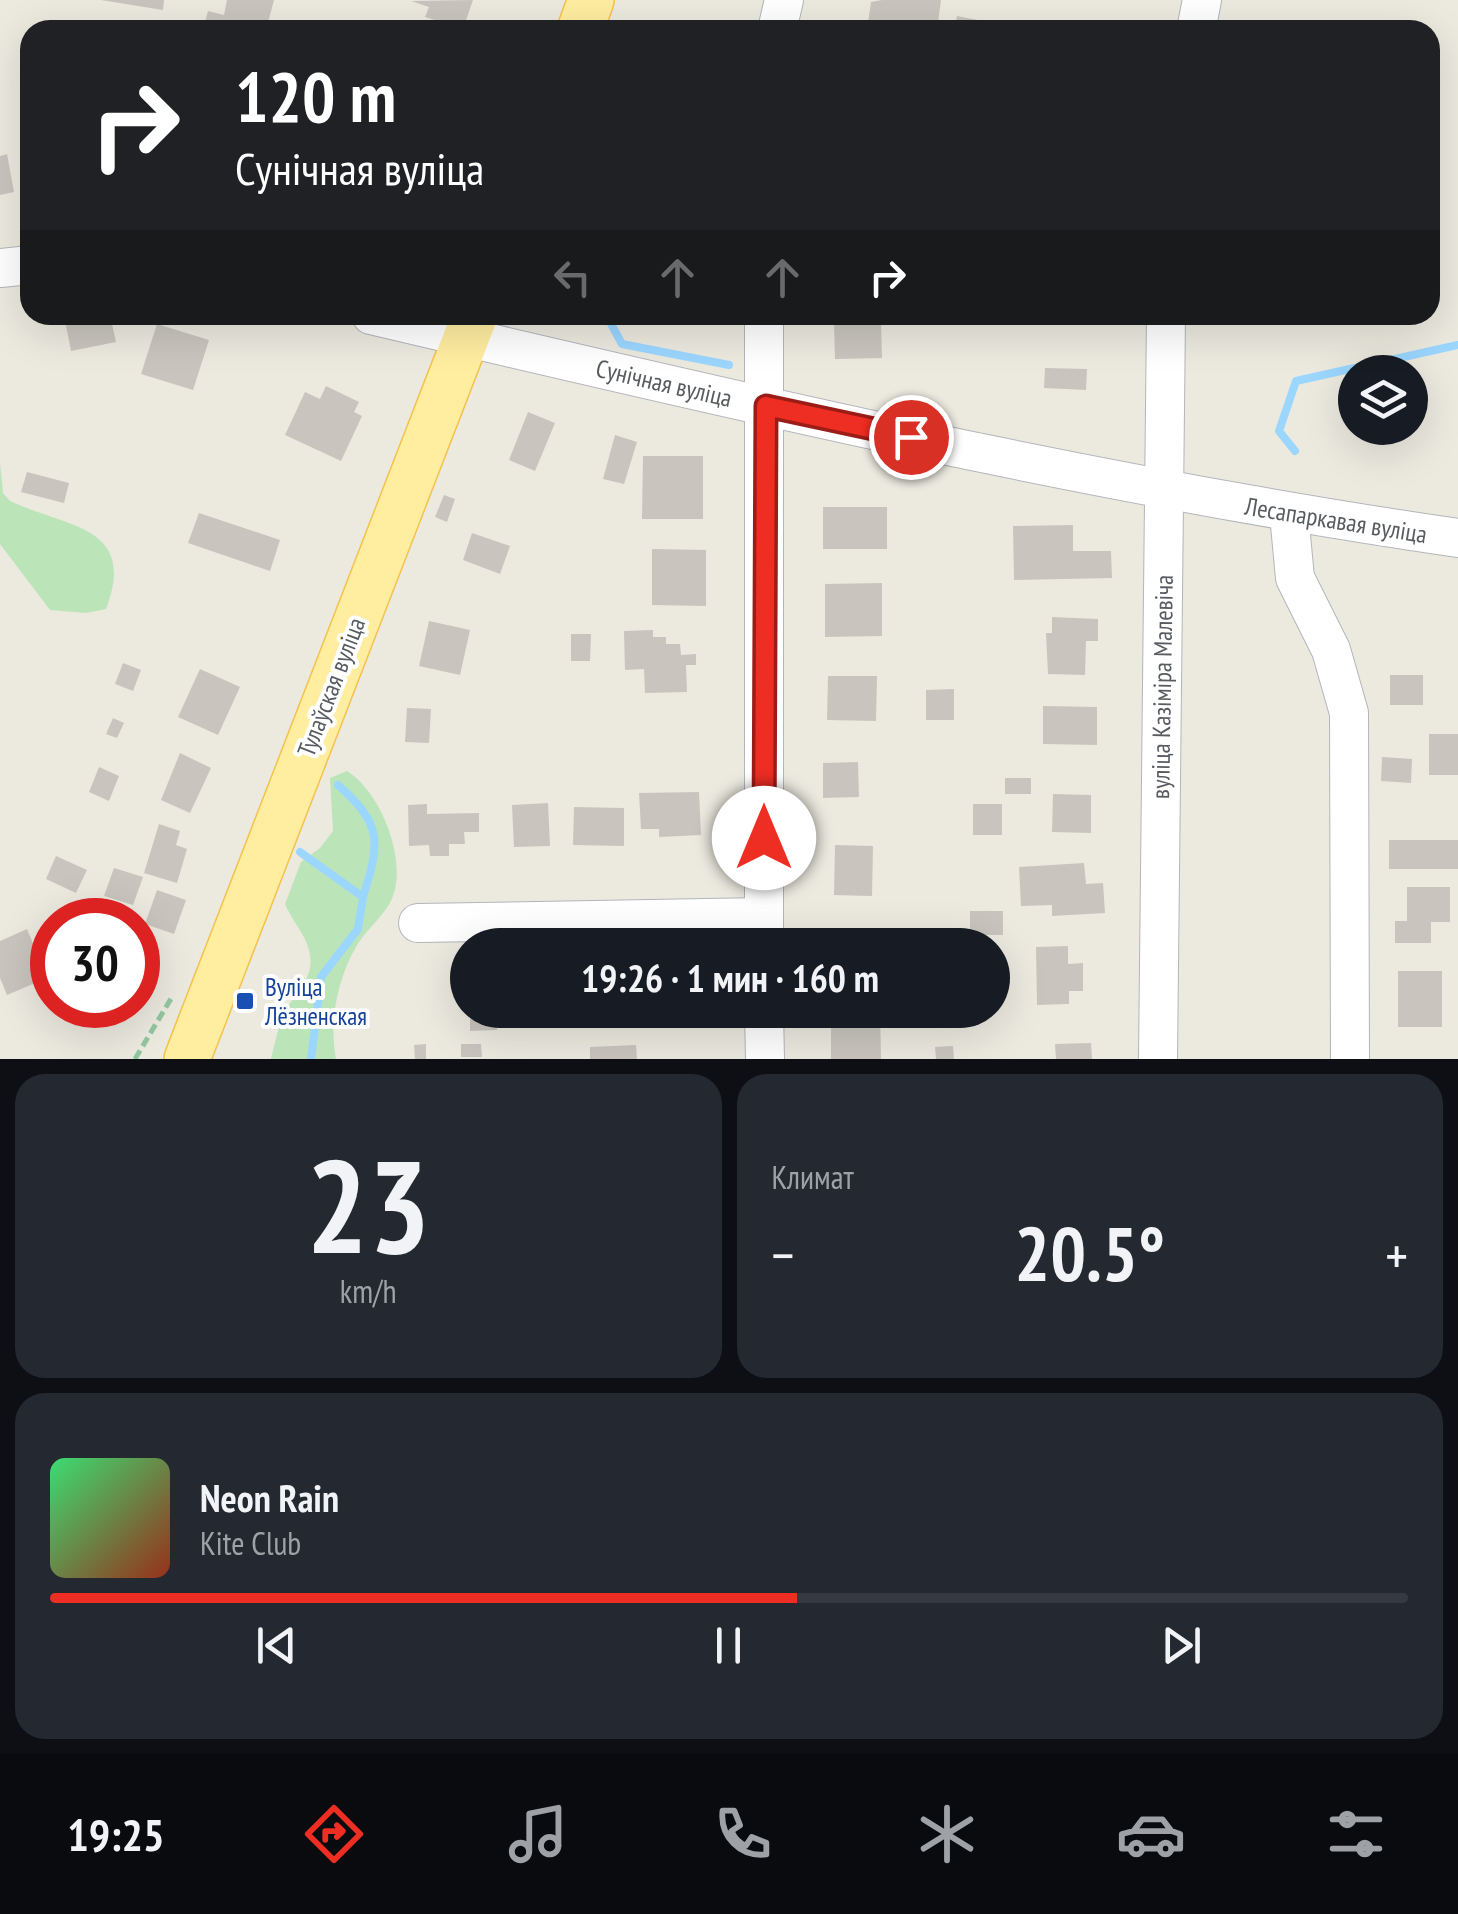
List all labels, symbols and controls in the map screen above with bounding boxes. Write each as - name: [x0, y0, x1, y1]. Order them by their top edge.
- text: 120 m: [235, 51, 396, 141]
- icon: right: [70, 60, 200, 190]
- text: Сунічная вуліца: [235, 139, 484, 197]
- icon: left: [545, 250, 600, 305]
- icon: ahead: [650, 250, 705, 305]
- icon: ahead: [755, 250, 810, 305]
- icon: right: [860, 250, 915, 305]
- street label: Сунічная вуліца: [593, 352, 735, 414]
- map controls: [1338, 355, 1428, 445]
- button: layers: [1338, 355, 1428, 445]
- pin: [869, 395, 954, 480]
- icon: arrive: [884, 410, 939, 465]
- street label: Лесапаркавая вуліца: [1242, 490, 1429, 550]
- street label: вуліца Казіміра Малевіча: [1144, 575, 1180, 799]
- street label: Тулаўская вуліца: [290, 613, 372, 761]
- position arrow: [712, 786, 816, 890]
- speed limit sign: 30: [30, 898, 160, 1028]
- text: 19:26 · 1 мин · 160 m: [581, 953, 879, 1002]
- place label: Вуліца Лёзненская: [264, 971, 367, 1032]
- marker: Вуліца Лёзненская: [234, 990, 256, 1012]
- text: 23: [306, 1121, 430, 1289]
- text: Климат: [772, 1156, 854, 1198]
- text: 20.5°: [1014, 1205, 1165, 1302]
- text: −: [772, 1219, 794, 1290]
- text: +: [1385, 1219, 1408, 1290]
- text: km/h: [340, 1270, 397, 1312]
- text: Neon Rain: [200, 1473, 339, 1522]
- text: Kite Club: [200, 1522, 301, 1564]
- icon: previous: [249, 1618, 304, 1673]
- icon: pause: [701, 1618, 756, 1673]
- icon: next: [1154, 1618, 1209, 1673]
- icon: directions: [299, 1799, 369, 1869]
- icon: music: [503, 1799, 573, 1869]
- icon: phone: [708, 1799, 778, 1869]
- icon: climate: [912, 1799, 982, 1869]
- icon: car: [1116, 1799, 1186, 1869]
- icon: filters: [1321, 1799, 1391, 1869]
- text: 19:25: [67, 1805, 165, 1863]

